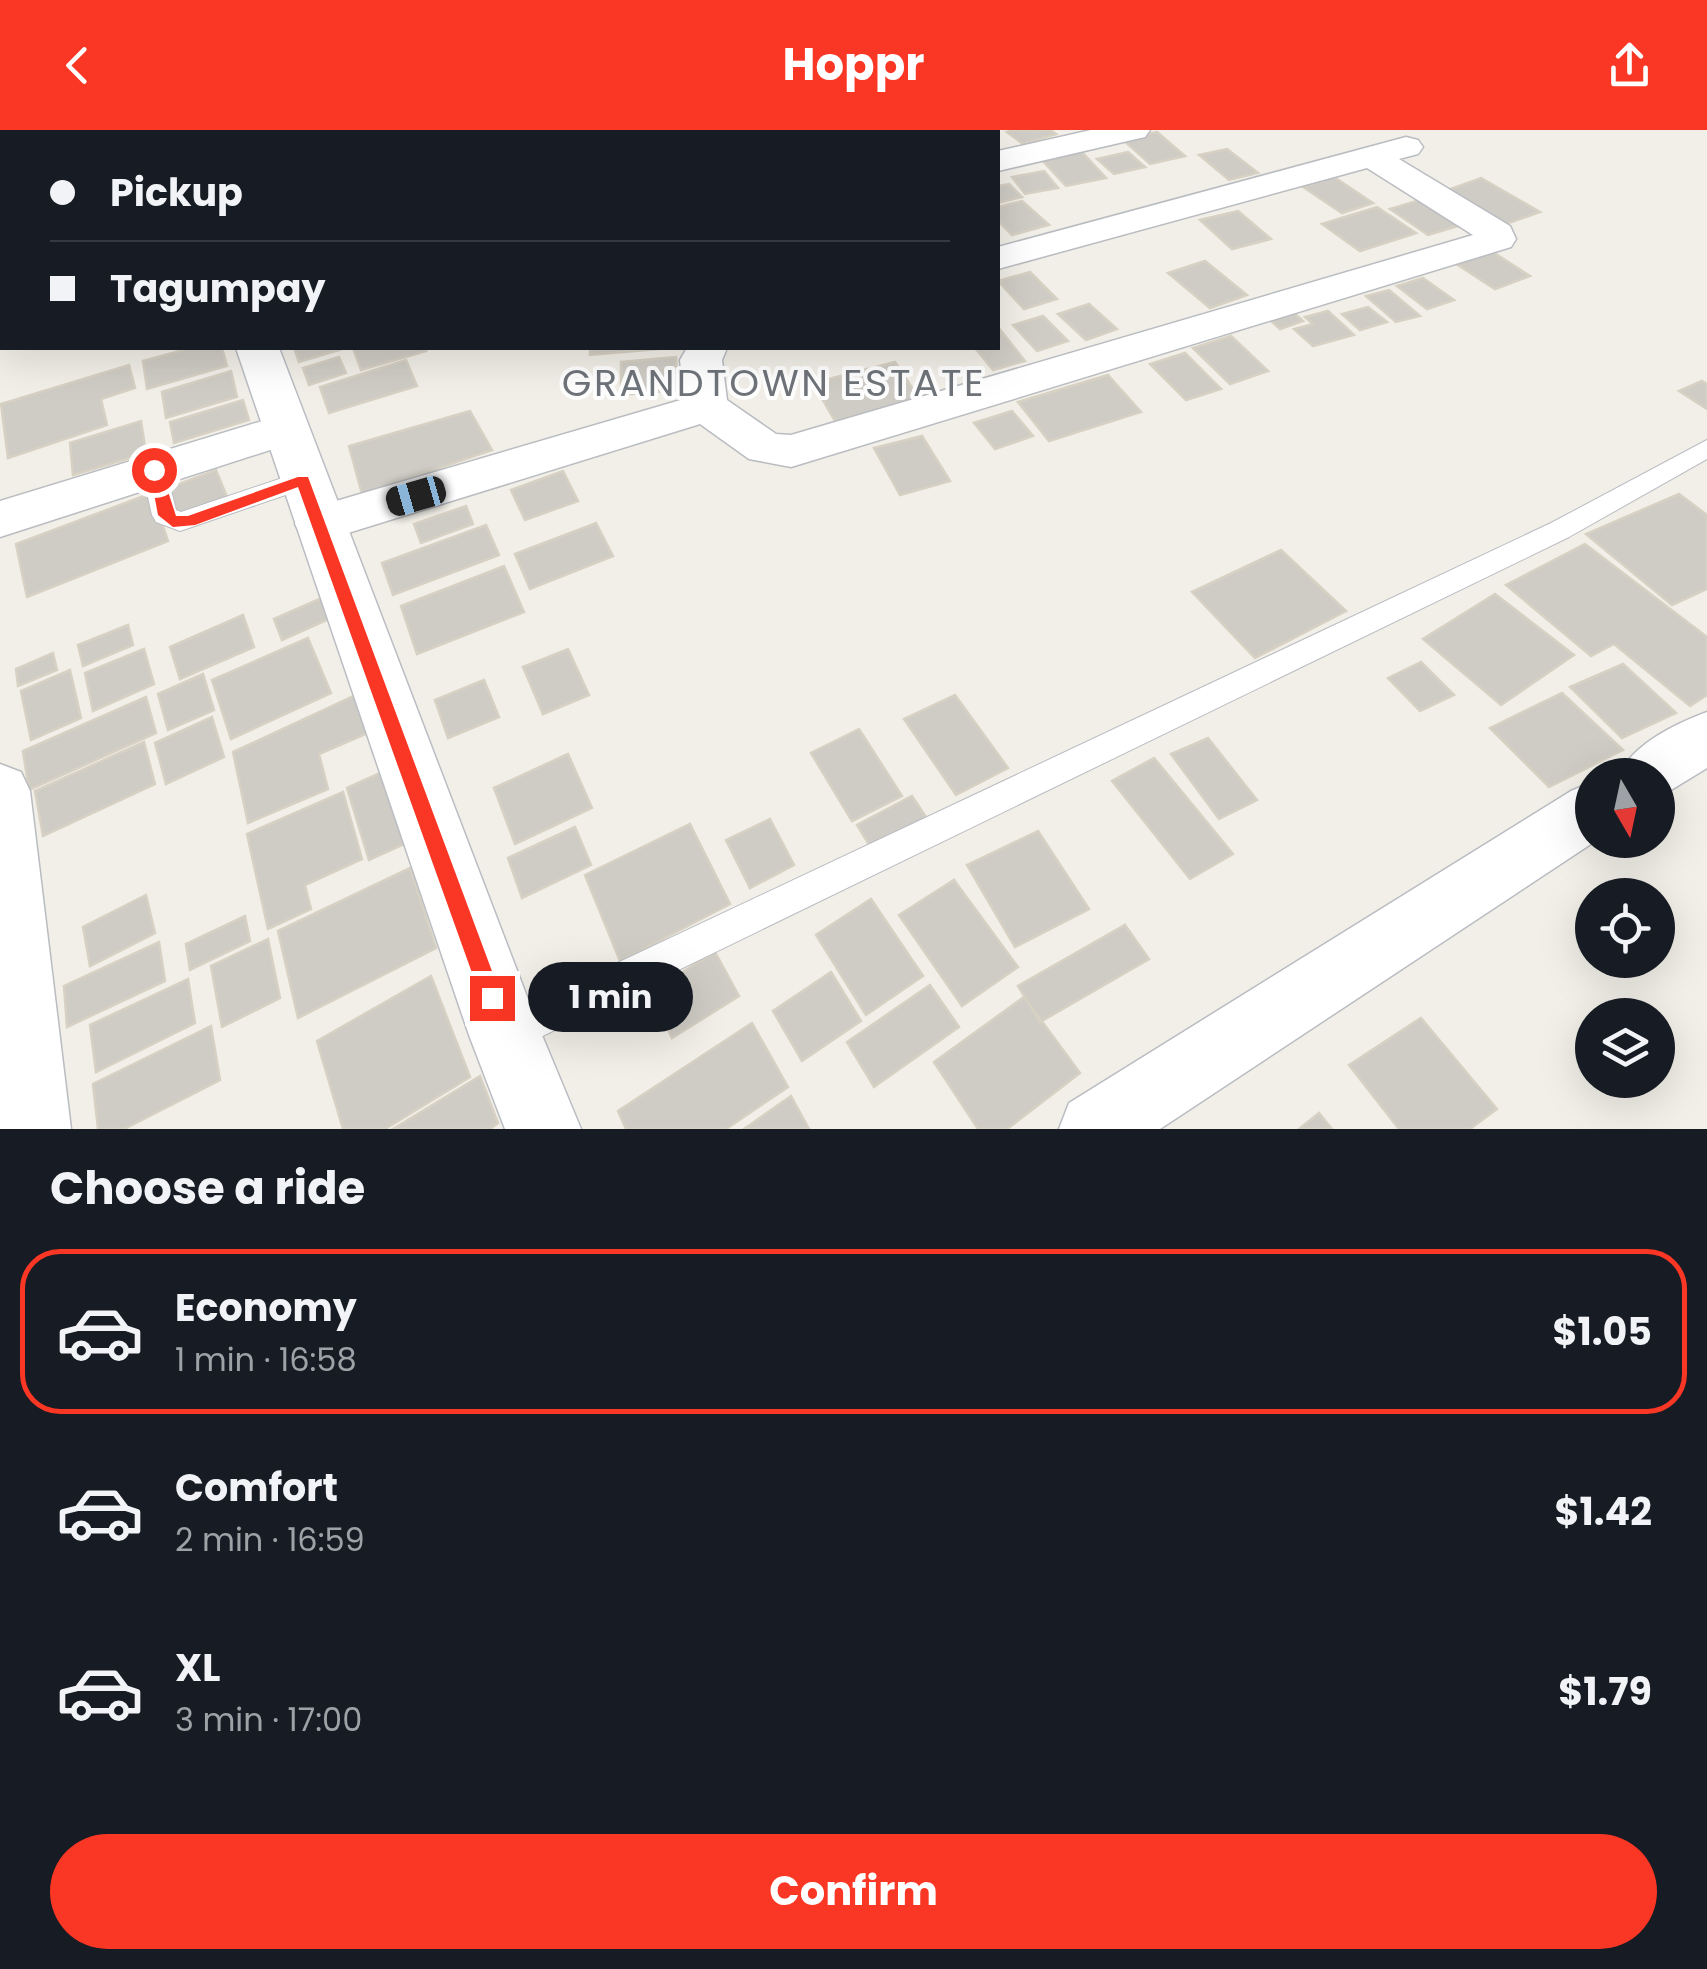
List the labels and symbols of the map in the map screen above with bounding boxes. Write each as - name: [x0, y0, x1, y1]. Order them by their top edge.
- district label: GRANDTOWN ESTATE: [562, 356, 986, 409]
- route start: [132, 448, 177, 493]
- car: [383, 473, 449, 519]
- north arrow: [1575, 758, 1675, 858]
- callout: 1 min: [527, 963, 692, 1033]
- route end: [470, 976, 515, 1021]

